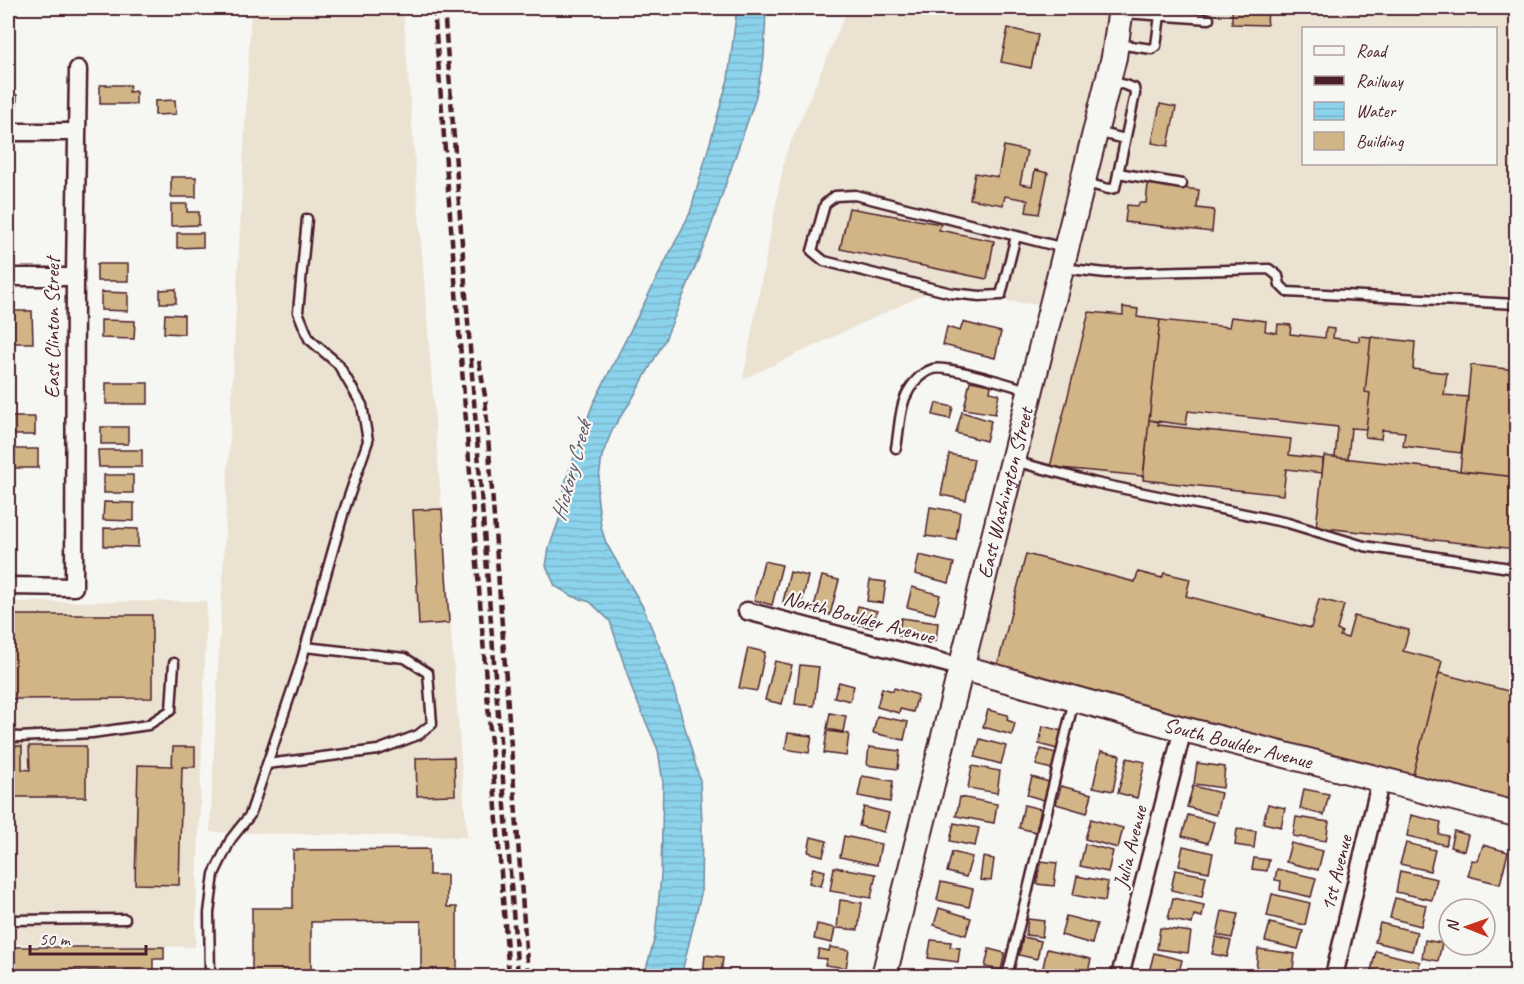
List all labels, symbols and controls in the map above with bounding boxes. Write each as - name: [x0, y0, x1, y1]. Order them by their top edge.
- legend: [1302, 27, 1497, 165]
- text: Road: [1356, 40, 1389, 62]
- text: Railway: [1356, 70, 1404, 92]
- text: Water: [1356, 100, 1397, 122]
- text: Building: [1356, 130, 1405, 152]
- street label: East Clinton Street: [39, 254, 65, 398]
- street label: East Washington Street: [971, 403, 1039, 581]
- water label: Hickory Creek: [544, 414, 599, 524]
- street label: North Boulder Avenue: [781, 584, 939, 650]
- street label: South Boulder Avenue: [1161, 711, 1316, 775]
- street label: Julia Avenue: [1107, 802, 1153, 892]
- street label: 1st Avenue: [1314, 831, 1358, 914]
- north arrow: [1437, 897, 1497, 957]
- scale bar: [30, 918, 146, 956]
- text: N: [1443, 919, 1463, 932]
- text: 50 m: [39, 928, 72, 950]

